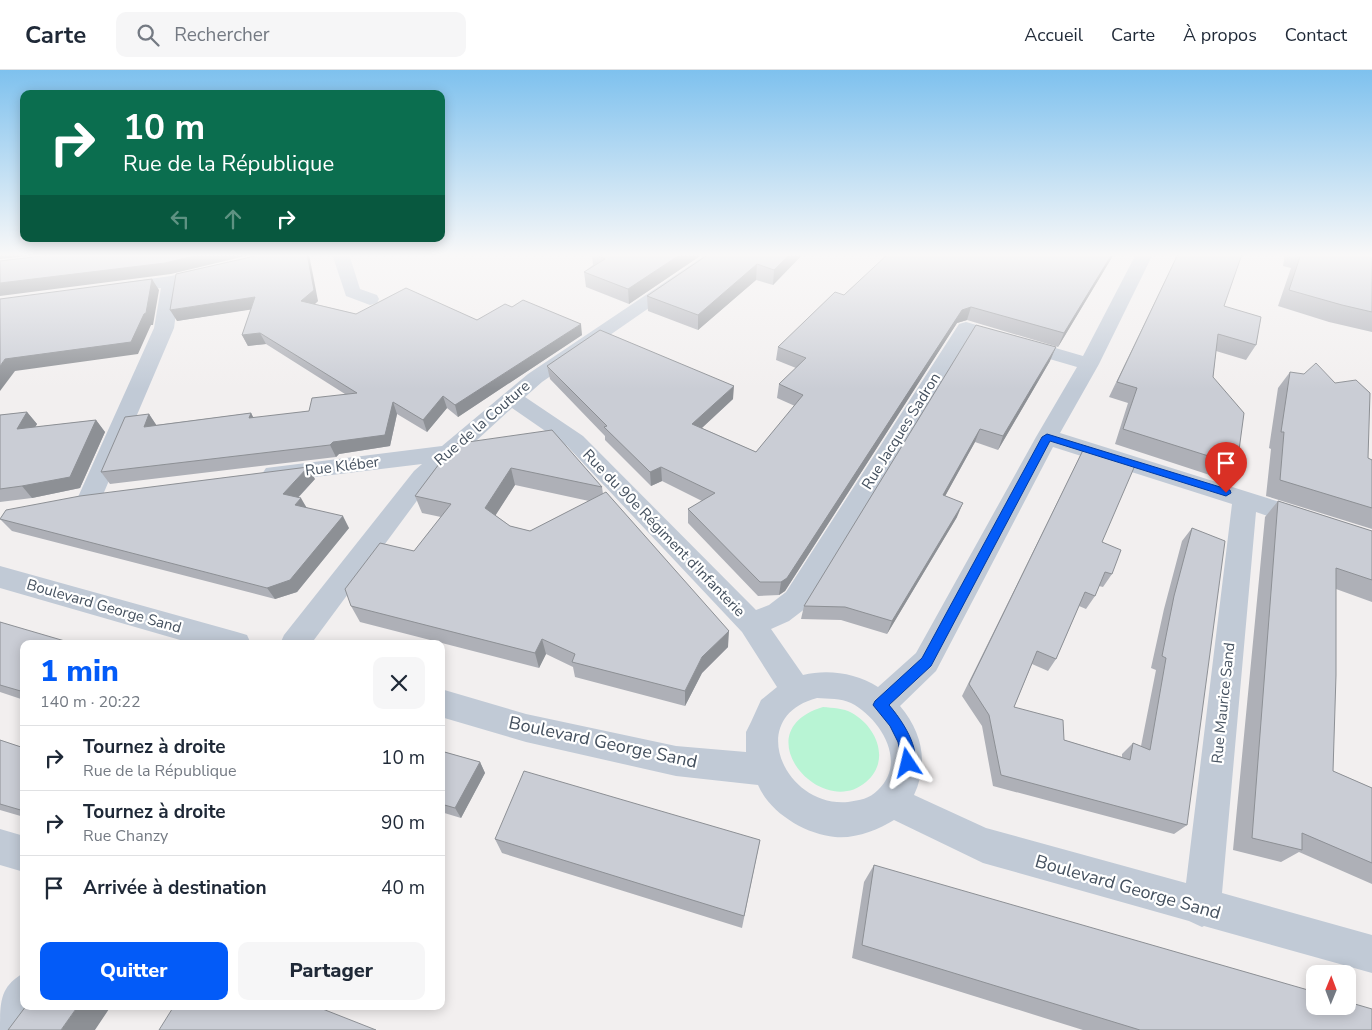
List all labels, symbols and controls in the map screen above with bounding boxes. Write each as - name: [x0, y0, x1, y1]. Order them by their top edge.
- search box: [116, 12, 466, 57]
- text: Carte: [25, 19, 86, 51]
- icon: search: [134, 21, 162, 49]
- text: Rechercher: [174, 22, 270, 48]
- text: Accueil: [1024, 23, 1083, 47]
- text: Carte: [1111, 23, 1155, 47]
- text: À propos: [1183, 23, 1257, 47]
- text: Contact: [1285, 23, 1347, 47]
- text: 10 m: [123, 104, 205, 151]
- icon: right: [40, 110, 105, 175]
- text: Rue de la République: [123, 149, 334, 179]
- icon: left: [166, 205, 194, 233]
- icon: ahead: [219, 205, 247, 233]
- icon: right: [272, 205, 300, 233]
- street label: Rue Jacques Sadron: [857, 369, 945, 493]
- street label: Rue de la Couture: [430, 376, 534, 470]
- pin: [1205, 442, 1247, 493]
- street label: Rue du 90e Régiment d'Infanterie: [578, 445, 750, 621]
- icon: arrive: [1212, 449, 1240, 477]
- street label: Rue Kléber: [304, 451, 381, 480]
- street label: Boulevard George Sand: [24, 574, 184, 638]
- street label: Rue Maurice Sand: [1207, 642, 1239, 764]
- text: 1 min: [40, 651, 119, 692]
- button: close: [373, 657, 425, 709]
- text: 140 m · 20:22: [40, 691, 141, 713]
- street label: Boulevard George Sand: [507, 710, 699, 774]
- text: Tournez à droite: [83, 734, 226, 760]
- position arrow: [881, 736, 933, 788]
- icon: right: [40, 744, 68, 772]
- text: 10 m: [381, 745, 425, 771]
- text: Rue de la République: [83, 760, 237, 782]
- text: Tournez à droite: [83, 799, 226, 825]
- icon: right: [40, 809, 68, 837]
- text: 90 m: [381, 810, 425, 836]
- text: Rue Chanzy: [83, 825, 168, 847]
- street label: Boulevard George Sand: [1032, 849, 1224, 925]
- icon: arrive: [40, 874, 68, 902]
- text: Arrivée à destination: [83, 875, 267, 901]
- text: 40 m: [381, 875, 425, 901]
- button: Quitter: [40, 942, 228, 1000]
- button: Partager: [238, 942, 425, 1000]
- north arrow: [1306, 965, 1356, 1015]
- map controls: [1306, 965, 1356, 1015]

